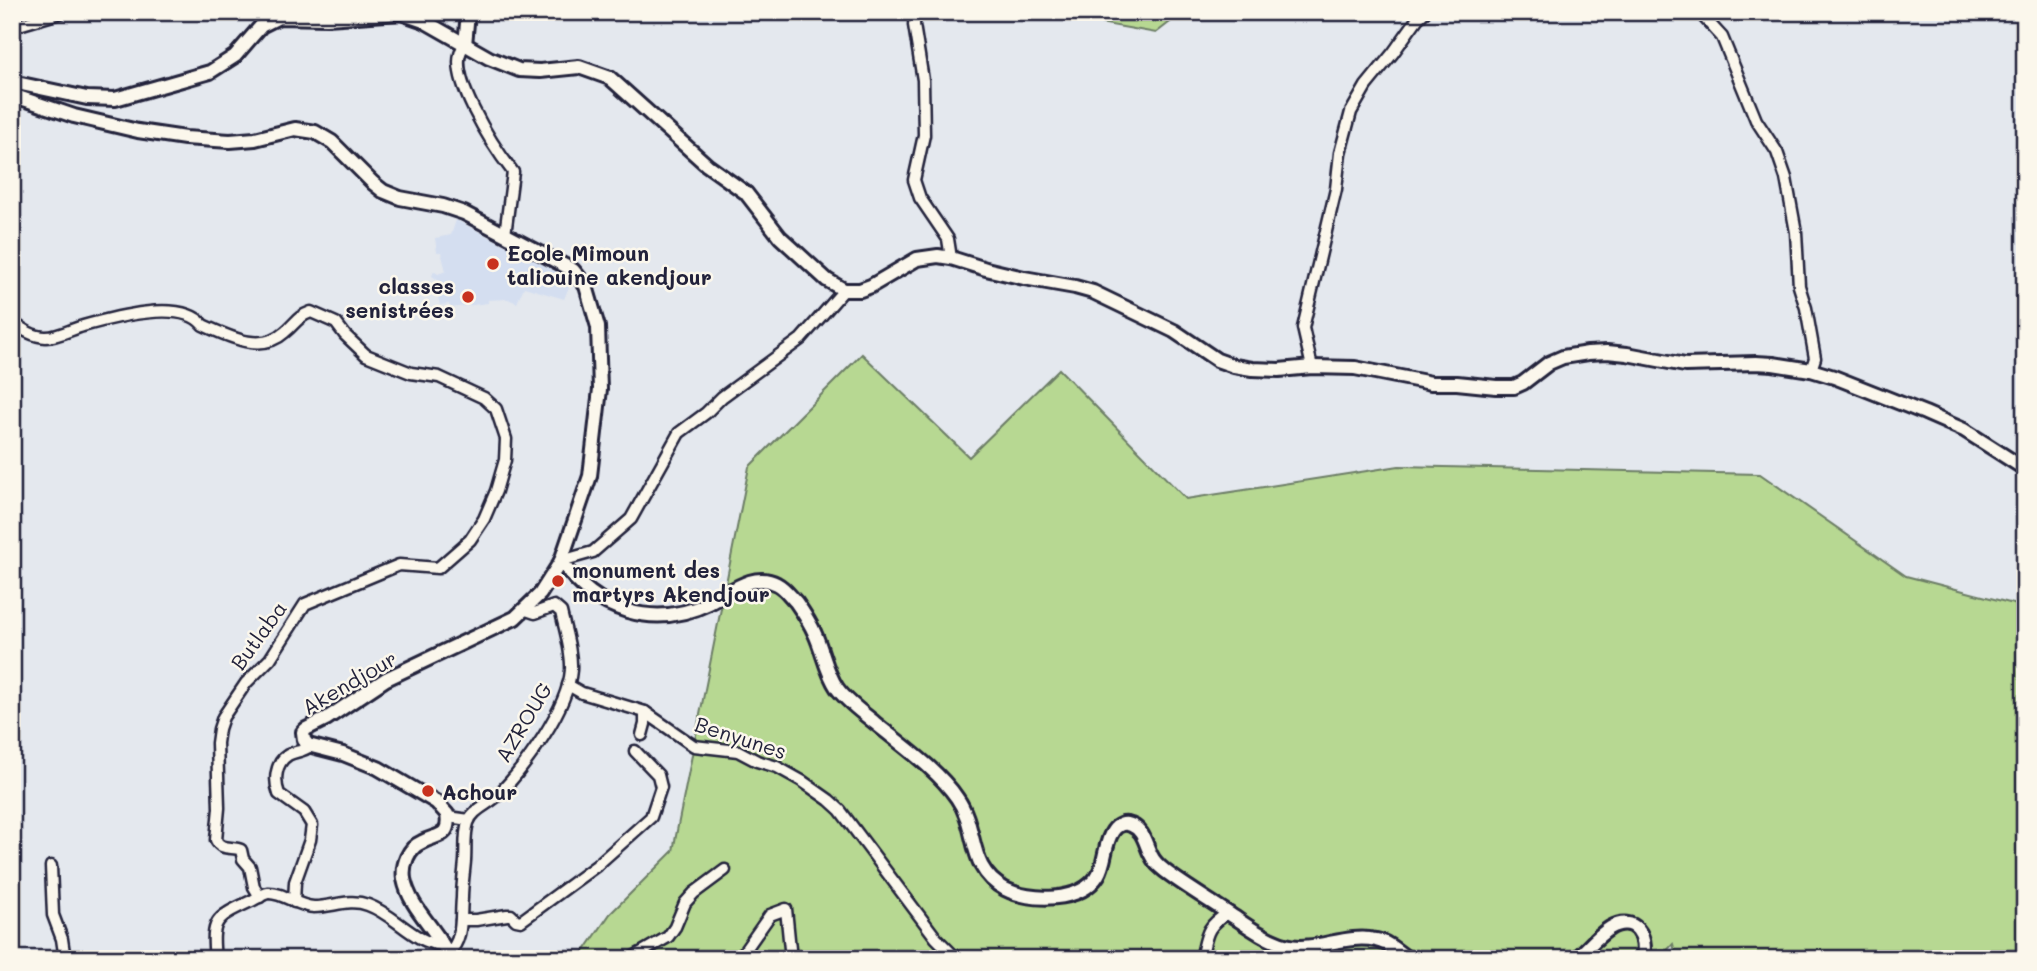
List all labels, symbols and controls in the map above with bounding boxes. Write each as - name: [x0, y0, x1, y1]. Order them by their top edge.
- place label: Ecole Mimoun taliouine akendjour: [507, 239, 712, 290]
- marker: Ecole Mimoun taliouine akendjour: [485, 256, 501, 272]
- place label: classes senistrées: [345, 272, 454, 323]
- marker: classes senistrées: [460, 289, 476, 305]
- place label: monument des martyrs Akendjour: [572, 556, 770, 608]
- marker: monument des martyrs Akendjour: [550, 573, 566, 589]
- street label: Butlaba: [224, 595, 292, 675]
- street label: Akendjour: [297, 644, 401, 720]
- street label: AZROUG: [489, 677, 557, 767]
- street label: Benyunes: [692, 709, 790, 765]
- place label: Achour: [442, 778, 517, 805]
- marker: Achour: [420, 783, 436, 799]

